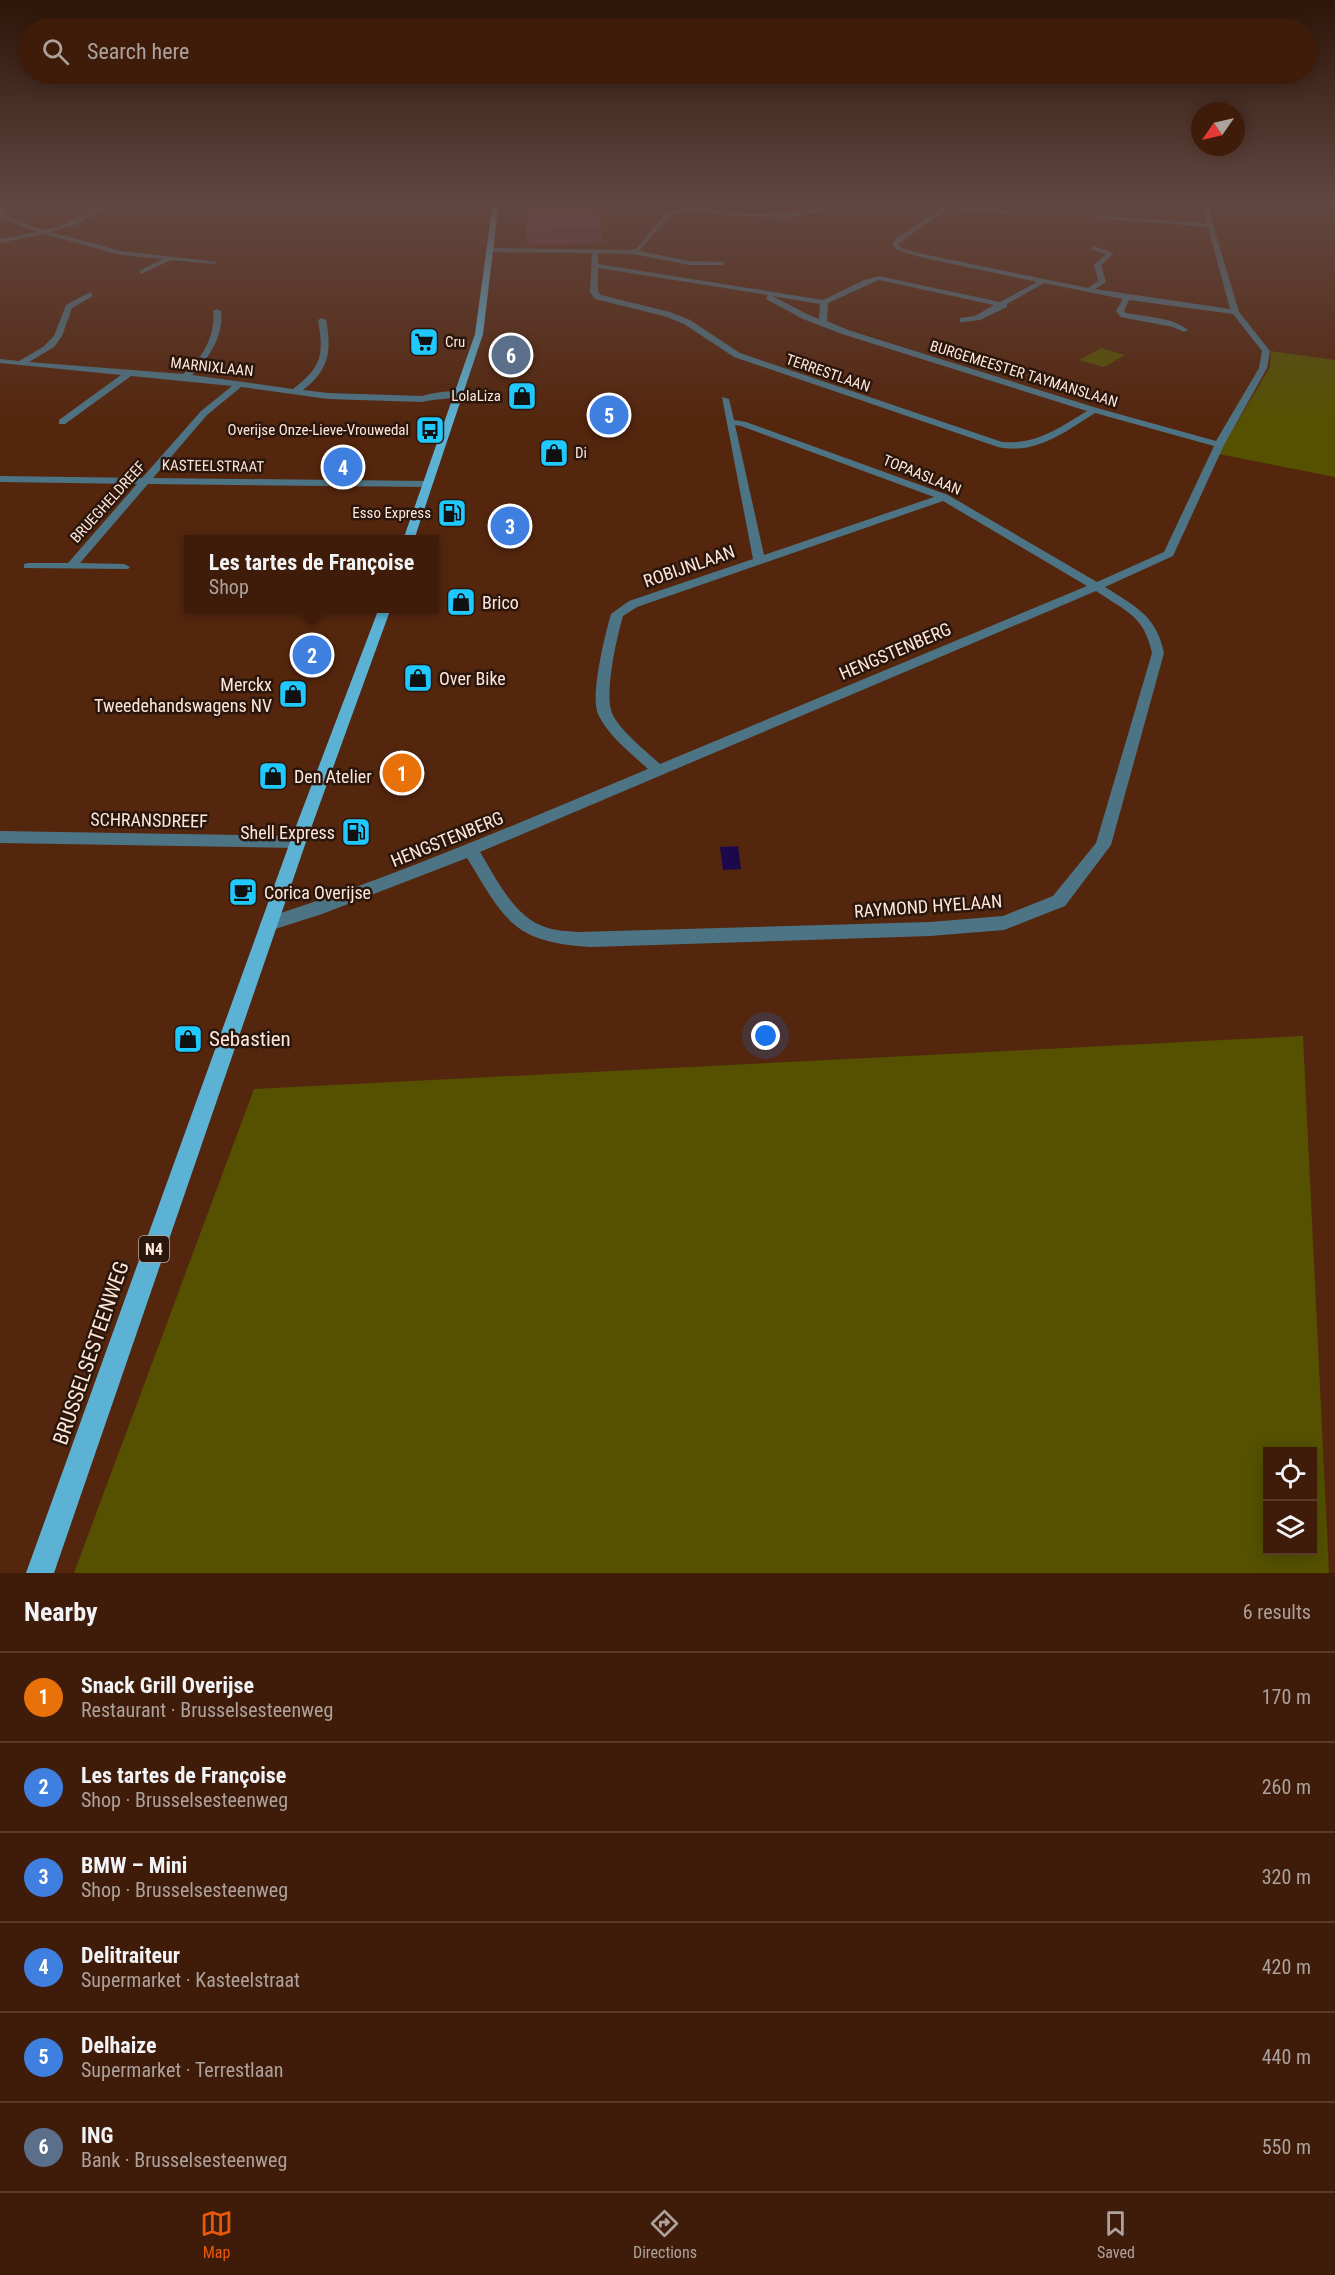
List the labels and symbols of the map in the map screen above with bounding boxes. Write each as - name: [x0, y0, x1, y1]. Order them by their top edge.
- north arrow: [1191, 102, 1245, 156]
- supermarket icon: Cru: [408, 326, 440, 358]
- pin: 6: [492, 332, 530, 378]
- place label: Cru: [445, 333, 465, 351]
- street label: BURGEMEESTER TAYMANSLAAN: [928, 337, 1120, 411]
- street label: TERRESTLAAN: [783, 350, 873, 396]
- street label: MARNIXLAAN: [170, 354, 254, 380]
- shop icon: LolaLiza: [506, 380, 538, 412]
- place label: LolaLiza: [451, 387, 501, 405]
- pin: 5: [590, 392, 628, 438]
- bus stop icon: Overijse Onze-Lieve-Vrouwedal: [414, 414, 446, 446]
- place label: Overijse Onze-Lieve-Vrouwedal: [228, 421, 409, 439]
- shop icon: Di: [538, 437, 570, 469]
- pin: 4: [324, 444, 362, 490]
- place label: Di: [575, 444, 587, 462]
- street label: TOPAASLAAN: [880, 451, 964, 499]
- street label: KASTEELSTRAAT: [162, 456, 264, 476]
- street label: BRUEGHELDREEF: [67, 458, 149, 546]
- fuel station icon: Esso Express: [436, 497, 468, 529]
- place label: Esso Express: [352, 504, 431, 522]
- pin: 3: [490, 504, 530, 548]
- street label: ROBIJNLAAN: [641, 541, 737, 591]
- shop icon: Brico: [445, 586, 477, 618]
- place label: Brico: [482, 592, 519, 613]
- street label: HENGSTENBERG: [836, 618, 954, 684]
- pin: 2: [292, 632, 332, 678]
- shop icon: Over Bike: [402, 662, 434, 694]
- place label: Over Bike: [439, 668, 506, 689]
- place label: Merckx Tweedehandswagens NV: [94, 674, 272, 716]
- shop icon: Merckx Tweedehandswagens NV: [277, 678, 309, 710]
- pin: 1: [382, 750, 422, 796]
- shop icon: Den Atelier: [257, 760, 289, 792]
- place label: Den Atelier: [294, 766, 372, 787]
- street label: HENGSTENBERG: [388, 807, 506, 871]
- street label: SCHRANSDREEF: [90, 808, 208, 832]
- fuel station icon: Shell Express: [340, 816, 372, 848]
- place label: Shell Express: [240, 822, 335, 843]
- cafe icon: Corica Overijse: [227, 876, 259, 908]
- place label: Corica Overijse: [264, 882, 371, 903]
- street label: RAYMOND HYELAAN: [853, 890, 1003, 922]
- your location: [751, 1021, 780, 1050]
- shop icon: Sebastien: [172, 1023, 204, 1055]
- place label: Sebastien: [209, 1027, 291, 1051]
- road number: N4: [139, 1236, 169, 1262]
- street label: BRUSSELSESTEENWEG: [48, 1258, 134, 1448]

